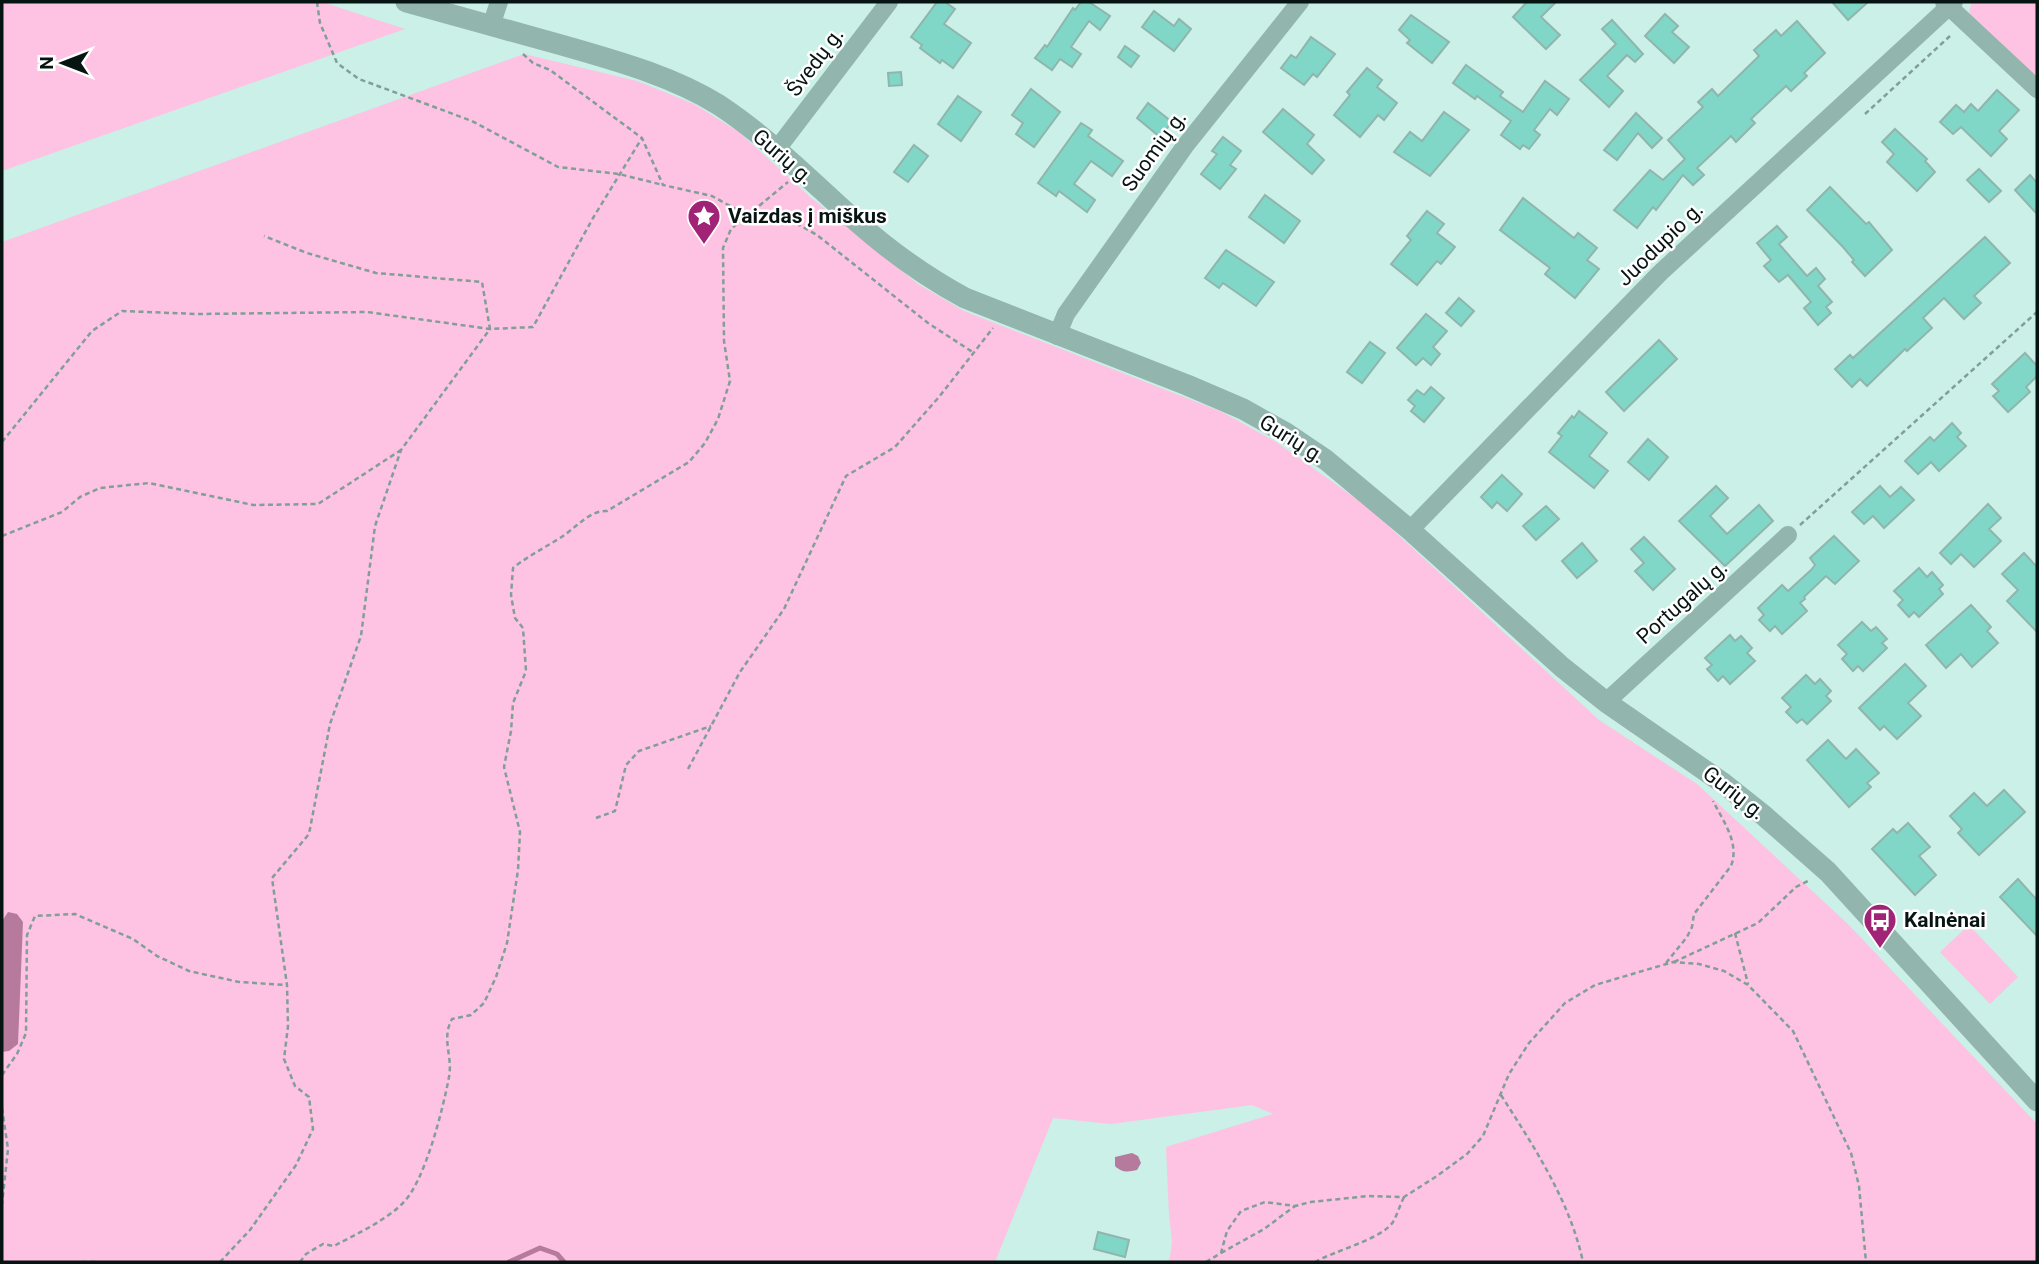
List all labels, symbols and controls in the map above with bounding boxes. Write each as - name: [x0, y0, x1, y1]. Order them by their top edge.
- street label: Švedų g.: [781, 23, 849, 101]
- north arrow: [28, 28, 98, 98]
- text: N: [35, 56, 58, 70]
- street label: Suomių g.: [1117, 106, 1191, 196]
- street label: Gurių g.: [748, 124, 818, 190]
- place icon: Vaizdas į miškus: [685, 197, 723, 246]
- street label: Juodupio g.: [1612, 197, 1708, 291]
- place label: Vaizdas į miškus: [728, 204, 887, 228]
- street label: Gurių g.: [1255, 410, 1329, 468]
- street label: Portugalų g.: [1632, 555, 1732, 649]
- street label: Gurių g.: [1698, 761, 1770, 825]
- bus stop icon: Kalnėnai: [1861, 901, 1899, 950]
- place label: Kalnėnai: [1904, 908, 1986, 932]

